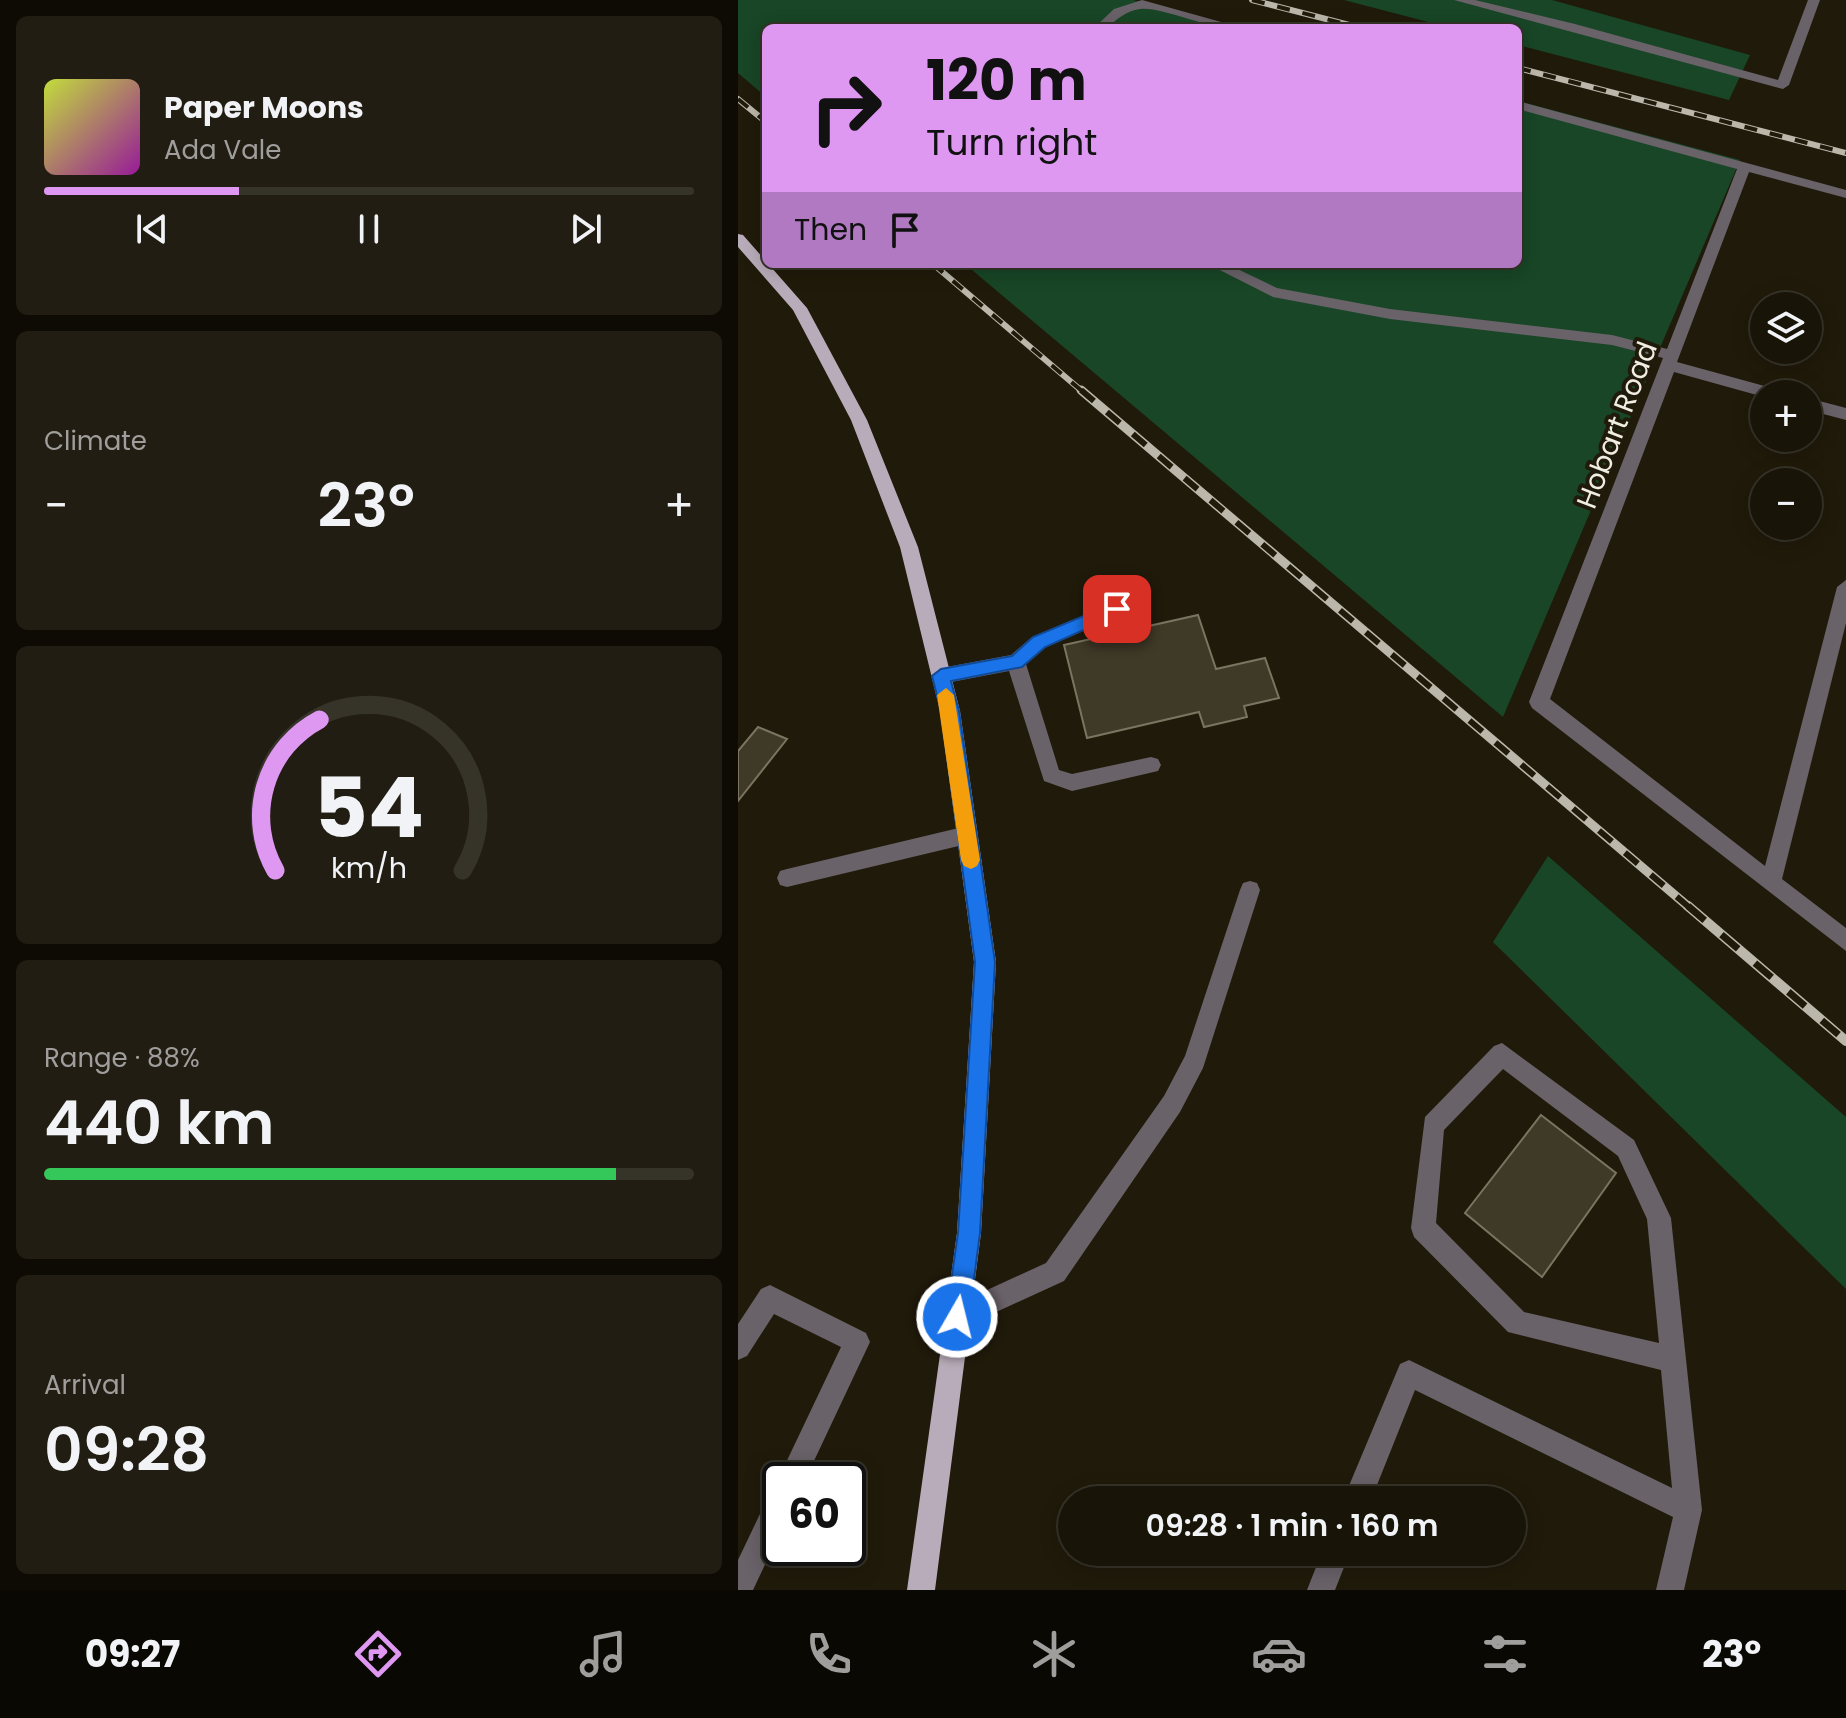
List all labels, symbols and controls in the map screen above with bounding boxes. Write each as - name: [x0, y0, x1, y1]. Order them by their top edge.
- text: 120 m: [926, 41, 1087, 120]
- icon: right: [794, 56, 898, 160]
- text: Paper Moons: [164, 86, 364, 129]
- text: Turn right: [926, 117, 1097, 168]
- text: Ada Vale: [164, 132, 281, 168]
- icon: previous: [130, 207, 174, 251]
- icon: pause: [347, 207, 391, 251]
- icon: next: [564, 207, 608, 251]
- text: Then: [794, 208, 867, 251]
- icon: arrive: [883, 208, 927, 252]
- map controls: [1750, 292, 1822, 540]
- button: layers: [1750, 292, 1822, 364]
- street label: Hobart Road: [1567, 336, 1667, 514]
- button: +: [1750, 380, 1822, 452]
- text: Climate: [44, 423, 147, 459]
- text: 23°: [318, 464, 415, 548]
- button: −: [1750, 468, 1822, 540]
- text: −: [44, 475, 68, 536]
- text: +: [664, 475, 694, 536]
- pin: [1083, 575, 1151, 643]
- icon: arrive: [1095, 587, 1139, 631]
- text: 54: [314, 750, 424, 866]
- text: km/h: [331, 848, 407, 888]
- text: Range · 88%: [44, 1040, 200, 1076]
- text: 440 km: [44, 1081, 274, 1165]
- position arrow: [915, 1275, 999, 1359]
- text: Arrival: [44, 1367, 126, 1403]
- text: 09:28: [44, 1408, 209, 1492]
- speed limit sign: 60: [762, 1462, 866, 1566]
- text: 09:28 · 1 min · 160 m: [1146, 1504, 1438, 1547]
- icon: directions: [350, 1626, 406, 1682]
- icon: music: [575, 1626, 631, 1682]
- icon: phone: [801, 1626, 857, 1682]
- icon: climate: [1026, 1626, 1082, 1682]
- icon: car: [1251, 1626, 1307, 1682]
- icon: filters: [1477, 1626, 1533, 1682]
- text: 09:27: [85, 1629, 180, 1680]
- text: 23°: [1702, 1629, 1761, 1680]

